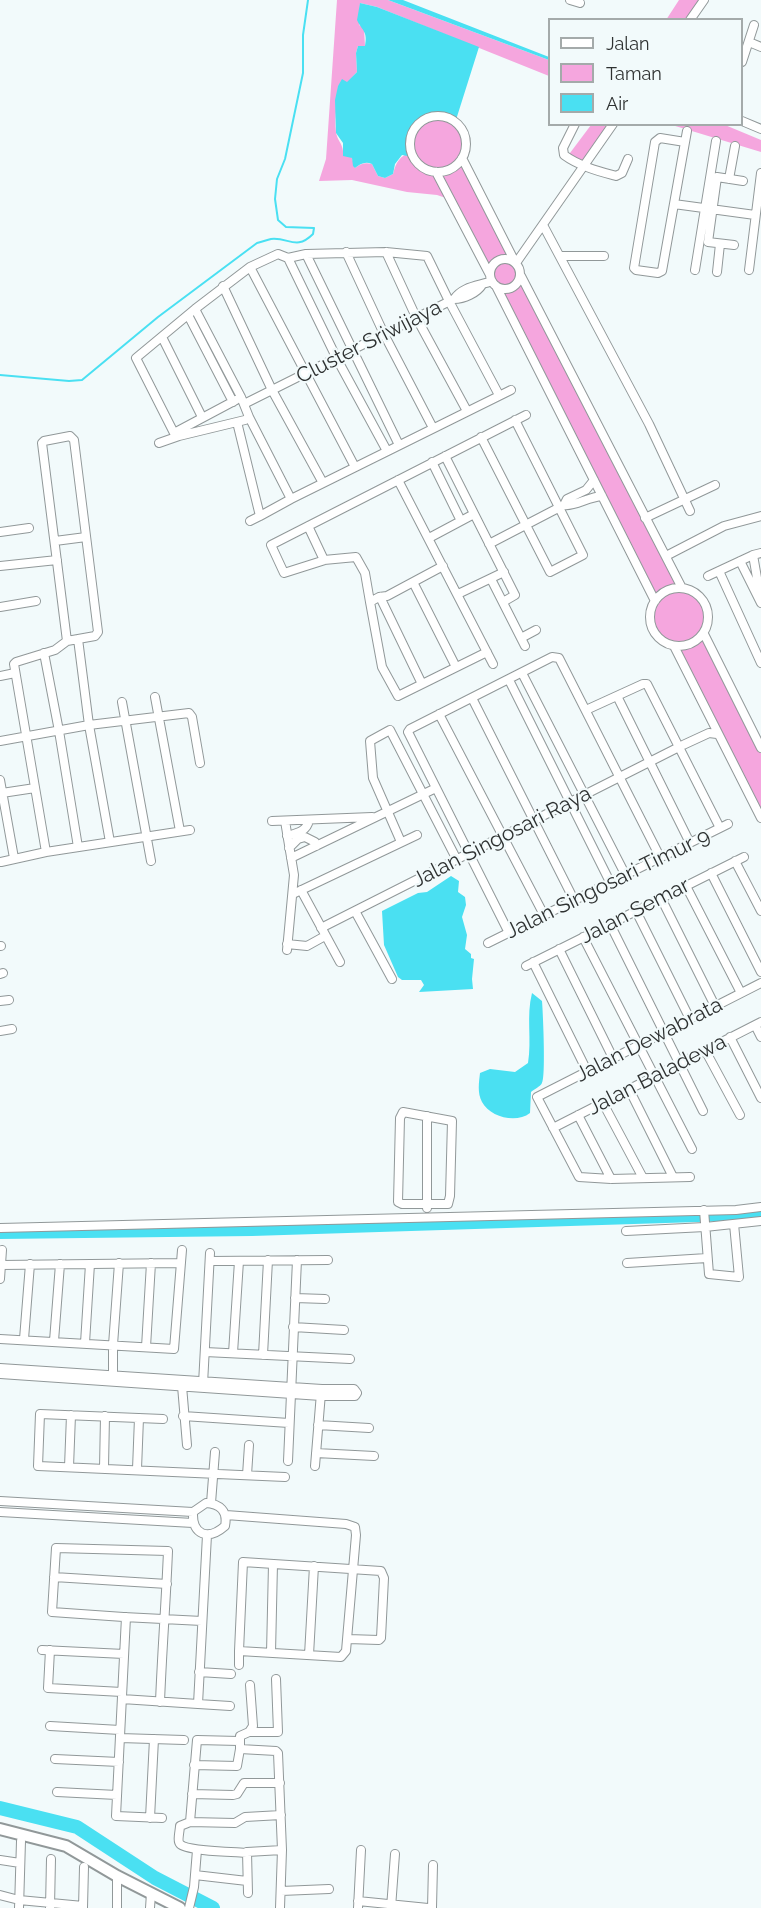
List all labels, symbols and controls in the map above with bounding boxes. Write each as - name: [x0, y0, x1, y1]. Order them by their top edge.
- legend: [548, 18, 743, 126]
- text: Jalan: [606, 33, 650, 54]
- text: Taman: [606, 63, 662, 84]
- text: Air: [606, 93, 628, 114]
- street label: Cluster Sriwijaya: [292, 295, 446, 389]
- street label: Jalan Singosari Raya: [408, 781, 596, 893]
- street label: Jalan Singosari Timur 9: [502, 824, 714, 944]
- street label: Jalan Semar: [576, 873, 694, 949]
- street label: Jalan Dewabrata: [571, 992, 727, 1088]
- street label: Jalan Baladewa: [584, 1029, 730, 1121]

